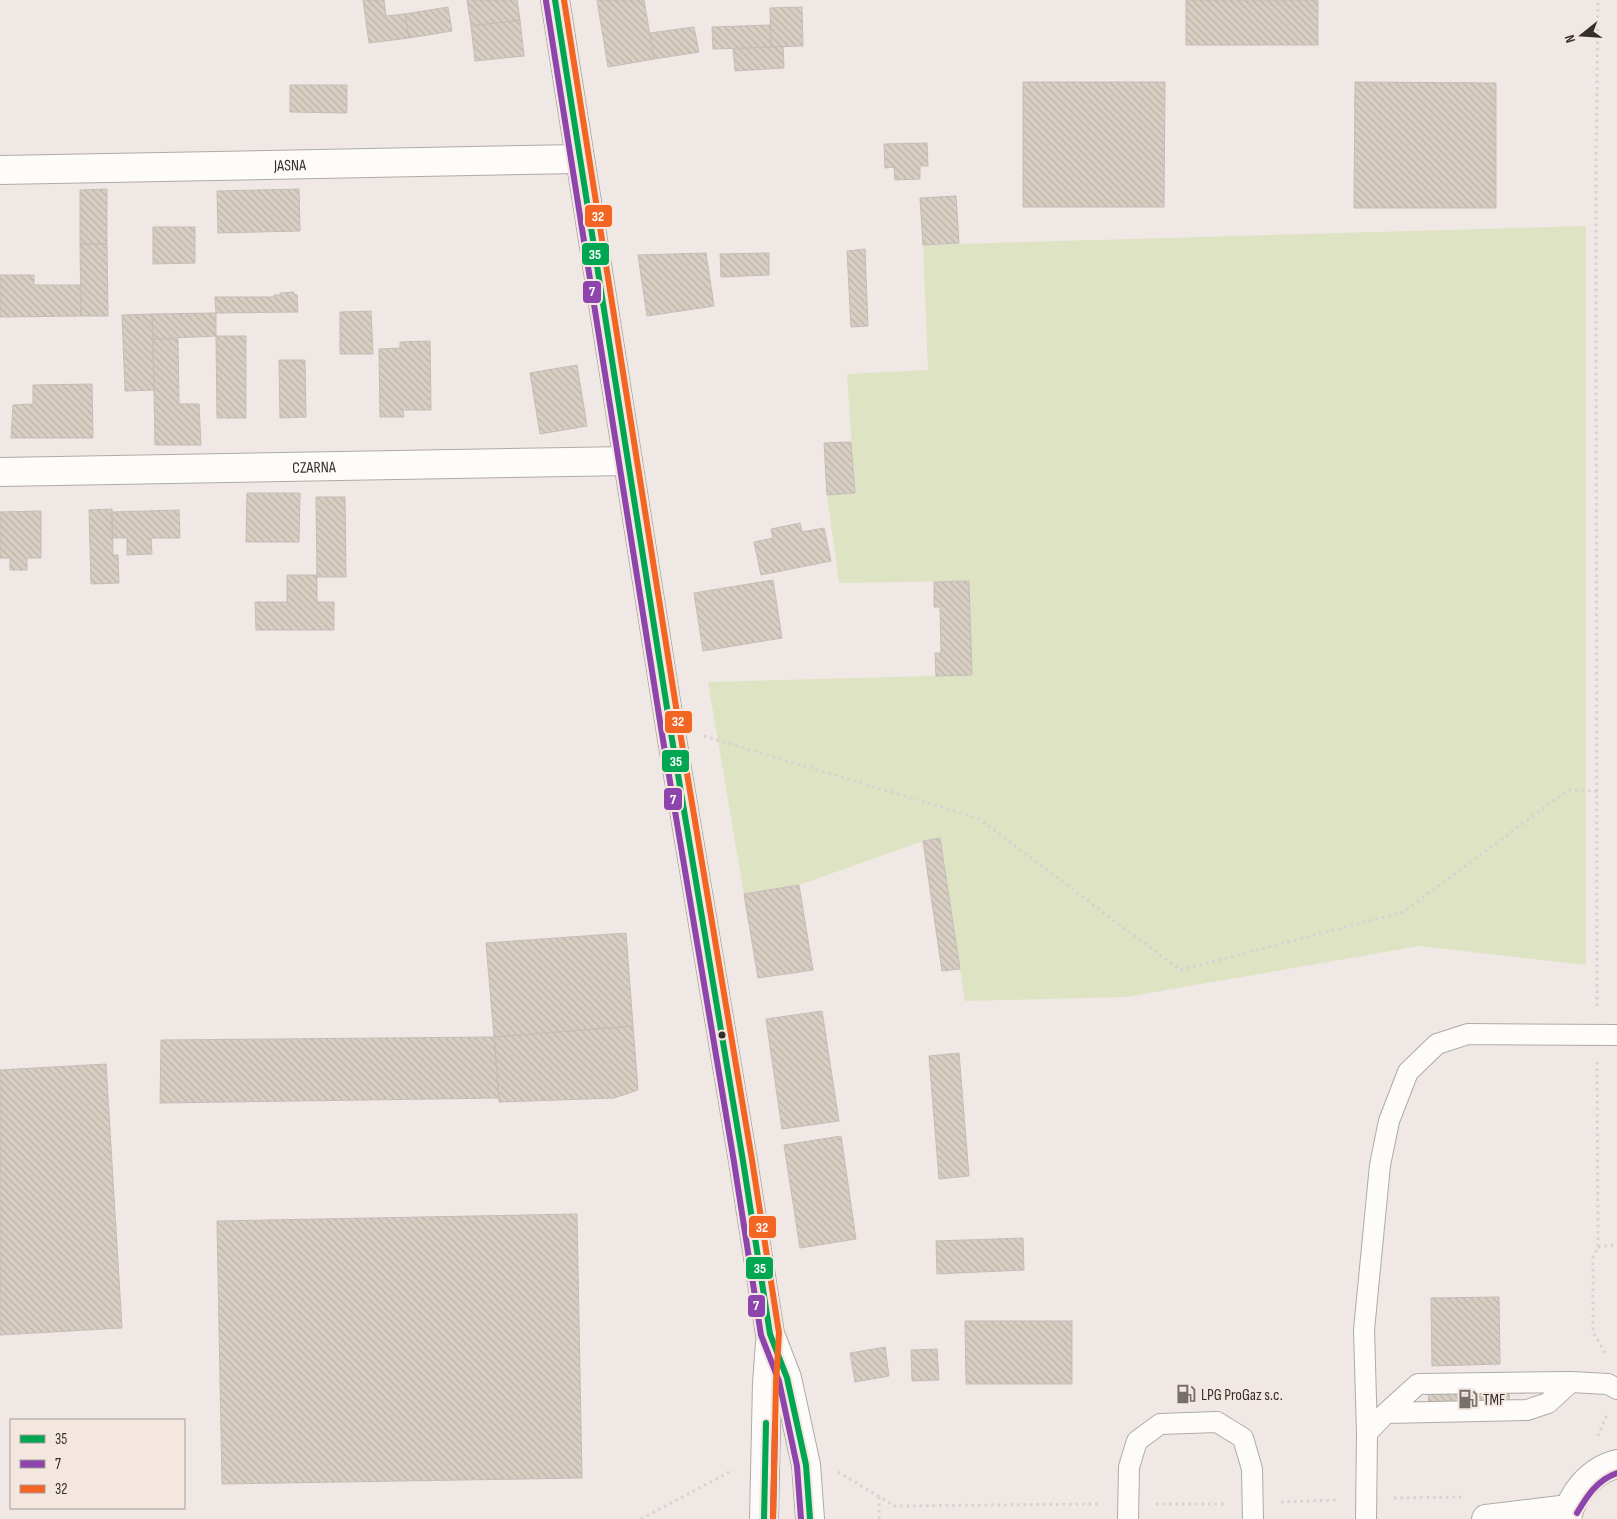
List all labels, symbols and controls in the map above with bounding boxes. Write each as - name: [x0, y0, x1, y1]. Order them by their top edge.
- north arrow: [1557, 10, 1607, 60]
- text: N: [1561, 33, 1579, 45]
- street label: JASNA: [273, 156, 306, 176]
- line badge: 32: [584, 204, 613, 228]
- text: 32: [592, 208, 604, 225]
- line badge: 35: [581, 242, 610, 266]
- text: 35: [589, 246, 601, 263]
- line badge: 7: [582, 280, 602, 304]
- text: 7: [589, 283, 596, 300]
- street label: CZARNA: [292, 458, 336, 478]
- line badge: 32: [664, 710, 693, 734]
- text: 32: [672, 713, 684, 730]
- line badge: 35: [661, 749, 690, 773]
- text: 35: [670, 753, 682, 770]
- line badge: 7: [663, 787, 683, 811]
- text: 7: [670, 791, 677, 808]
- unlabelled marker: [717, 1030, 727, 1040]
- line badge: 32: [748, 1215, 777, 1239]
- text: 32: [756, 1219, 768, 1236]
- line badge: 35: [745, 1256, 774, 1280]
- text: 35: [754, 1260, 766, 1277]
- line badge: 7: [747, 1294, 766, 1318]
- text: 7: [753, 1297, 760, 1314]
- fuel station icon: LPG ProGaz s.c.: [1175, 1383, 1197, 1405]
- place label: LPG ProGaz s.c.: [1201, 1386, 1283, 1405]
- fuel station icon: TMF: [1457, 1388, 1479, 1410]
- place label: TMF: [1483, 1391, 1505, 1410]
- legend: [10, 1419, 185, 1509]
- text: 35: [55, 1430, 67, 1449]
- text: 7: [55, 1455, 61, 1474]
- text: 32: [55, 1480, 67, 1499]

